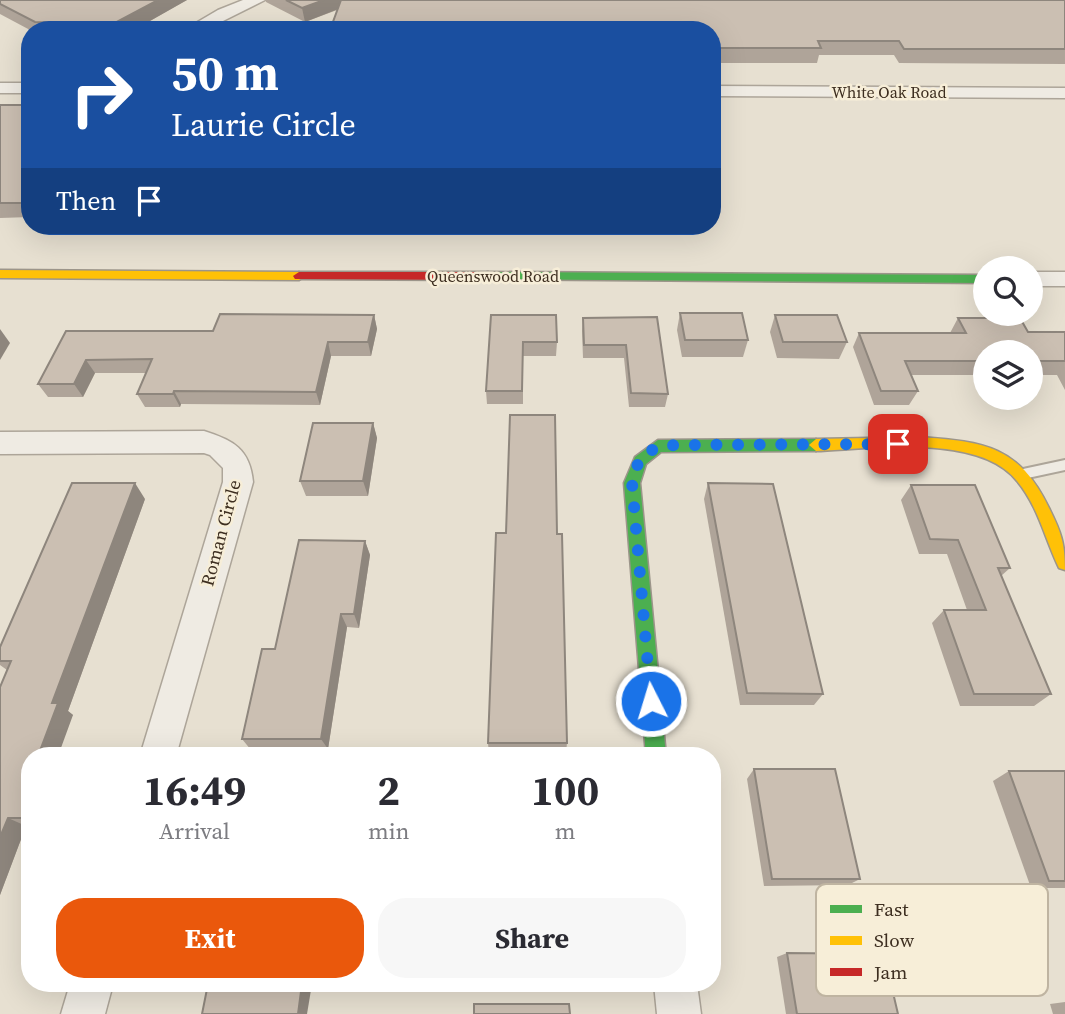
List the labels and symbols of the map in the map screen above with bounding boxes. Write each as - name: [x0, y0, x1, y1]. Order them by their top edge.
- street label: White Oak Road: [831, 81, 947, 103]
- street label: Queenswood Road: [427, 265, 559, 287]
- pin: [868, 414, 928, 474]
- street label: Roman Circle: [194, 477, 247, 589]
- position arrow: [614, 664, 688, 738]
- legend: [816, 884, 1048, 996]
- text: Fast: [874, 896, 909, 922]
- text: Slow: [874, 927, 915, 953]
- text: Jam: [873, 959, 907, 985]

